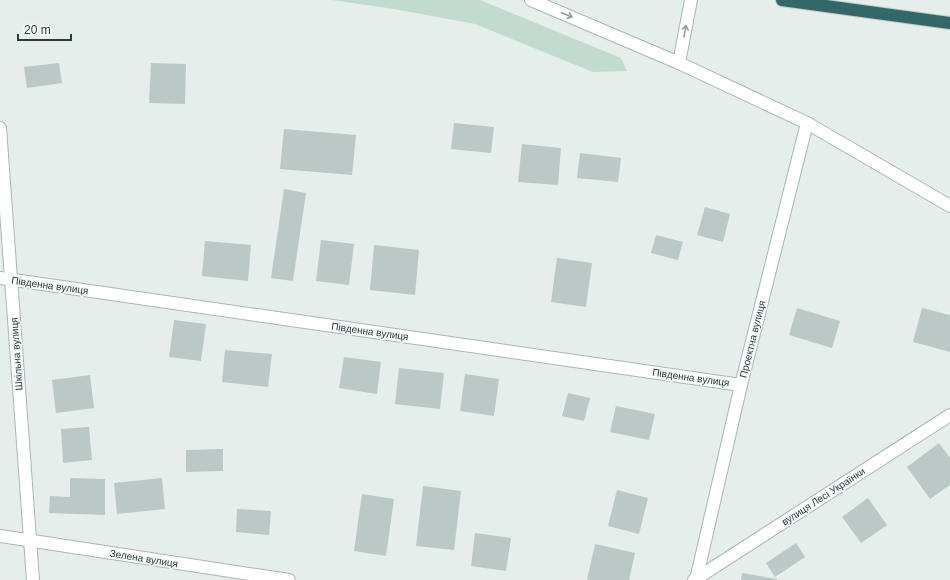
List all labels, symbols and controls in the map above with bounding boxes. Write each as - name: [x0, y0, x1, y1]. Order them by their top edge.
- one-way arrow: [561, 12, 573, 19]
- scale bar: [18, 16, 71, 42]
- text: 20 m: [24, 23, 51, 37]
- one-way arrow: [681, 25, 689, 38]
- street label: Південна вулиця: [11, 275, 89, 296]
- street label: Проектна вулиця: [738, 299, 767, 379]
- street label: Шкільна вулиця: [8, 317, 25, 391]
- street label: Південна вулиця: [331, 321, 409, 342]
- street label: Південна вулиця: [652, 367, 730, 388]
- street label: вулиця Лесі Українки: [780, 465, 867, 527]
- street label: Зелена вулиця: [109, 548, 179, 569]

